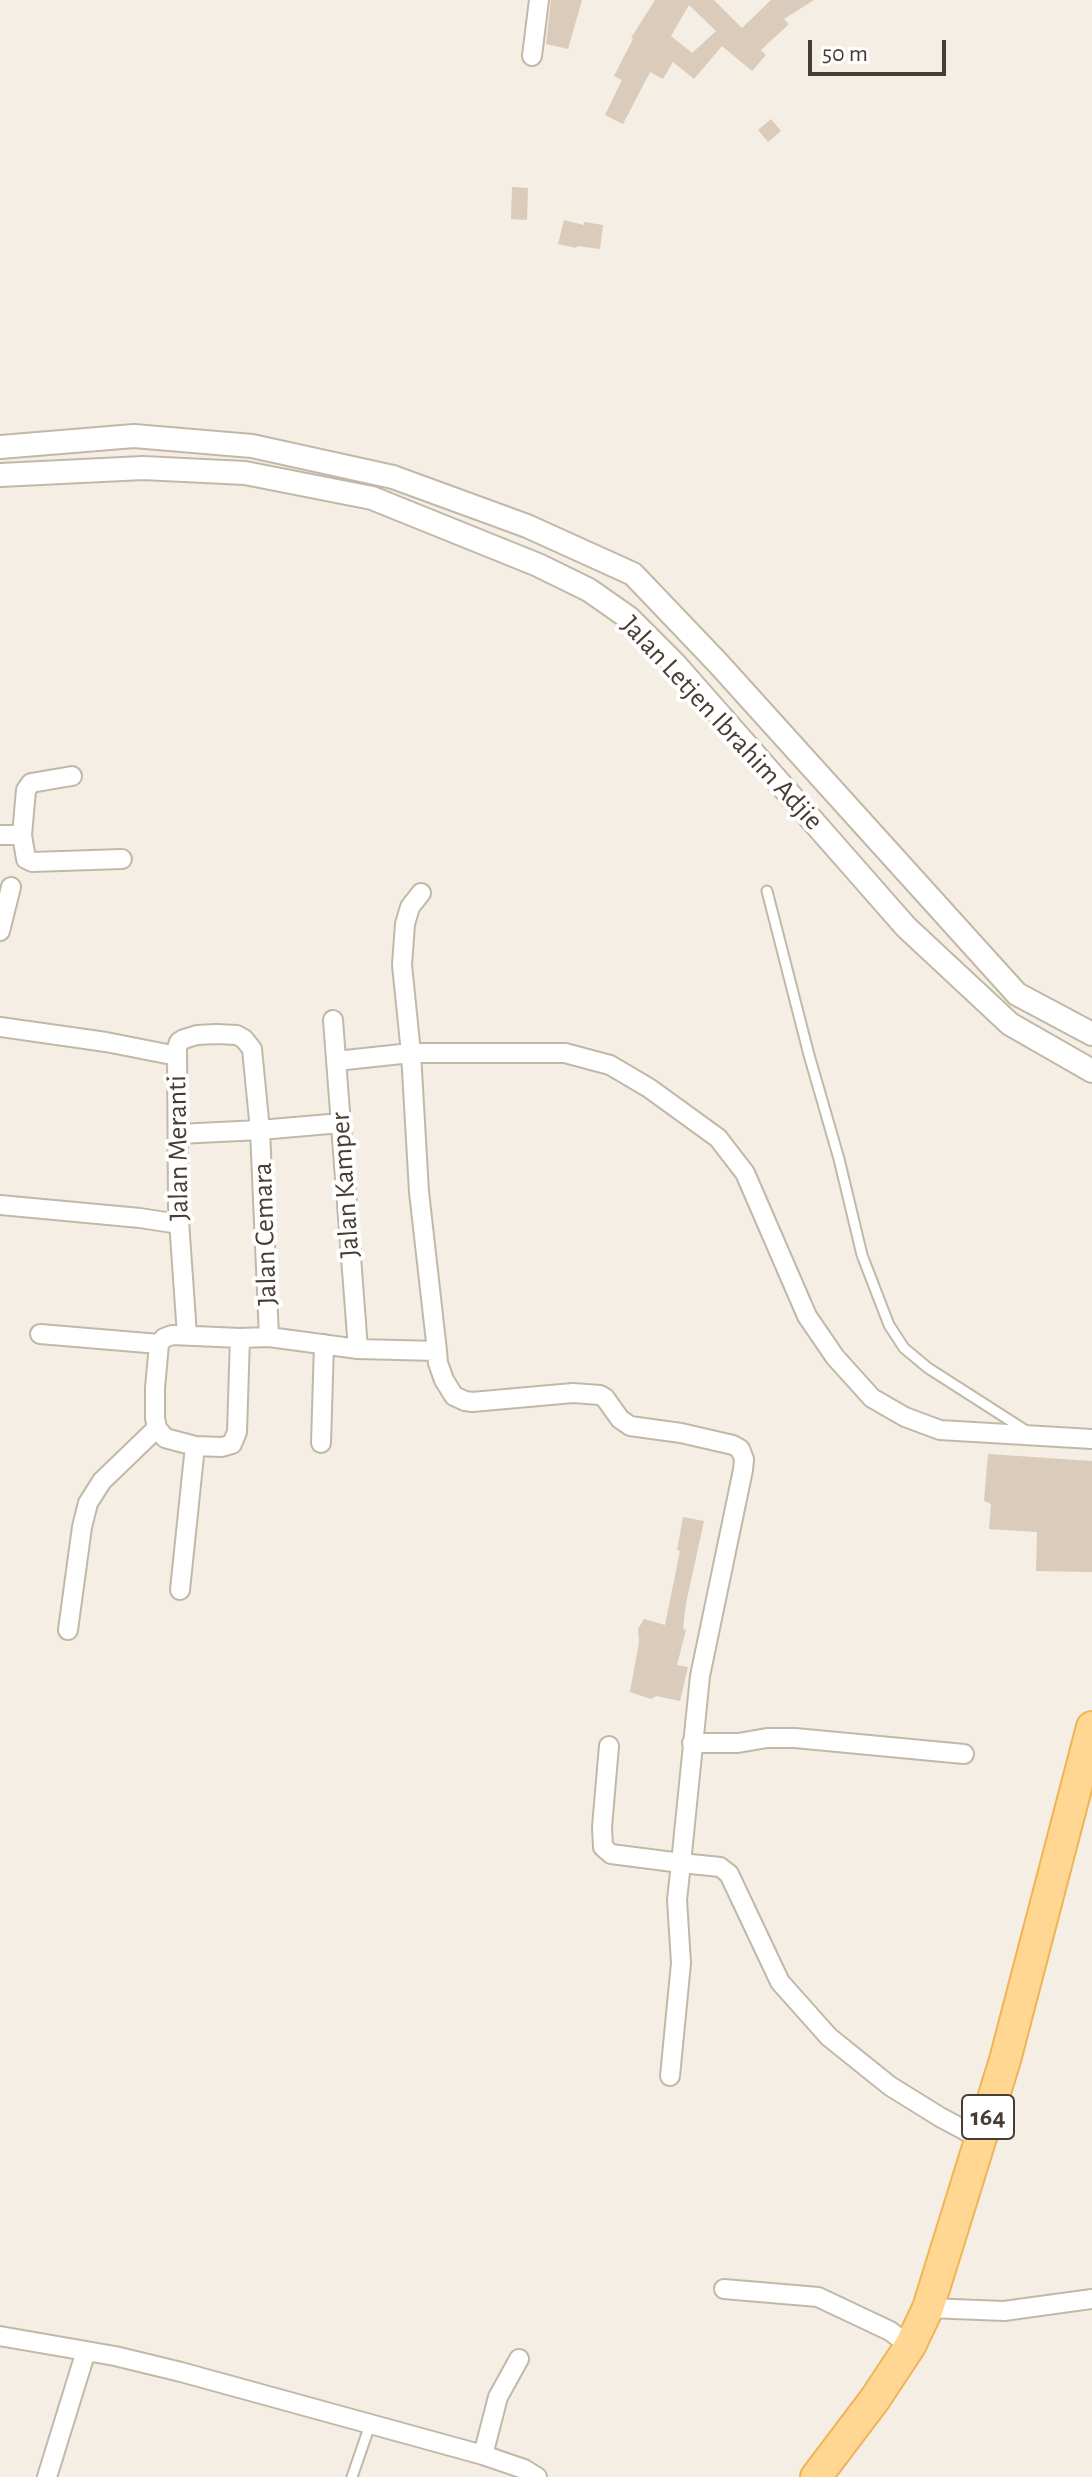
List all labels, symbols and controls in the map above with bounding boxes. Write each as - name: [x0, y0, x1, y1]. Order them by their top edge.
- scale bar: [812, 24, 950, 74]
- text: 50 m: [822, 42, 868, 66]
- street label: Jalan Letjen Ibrahim Adjie: [614, 609, 830, 837]
- street label: Jalan Meranti: [160, 1075, 196, 1221]
- street label: Jalan Kamper: [323, 1111, 367, 1259]
- street label: Jalan Cemara: [246, 1162, 284, 1306]
- road number: 164: [962, 2095, 1014, 2139]

